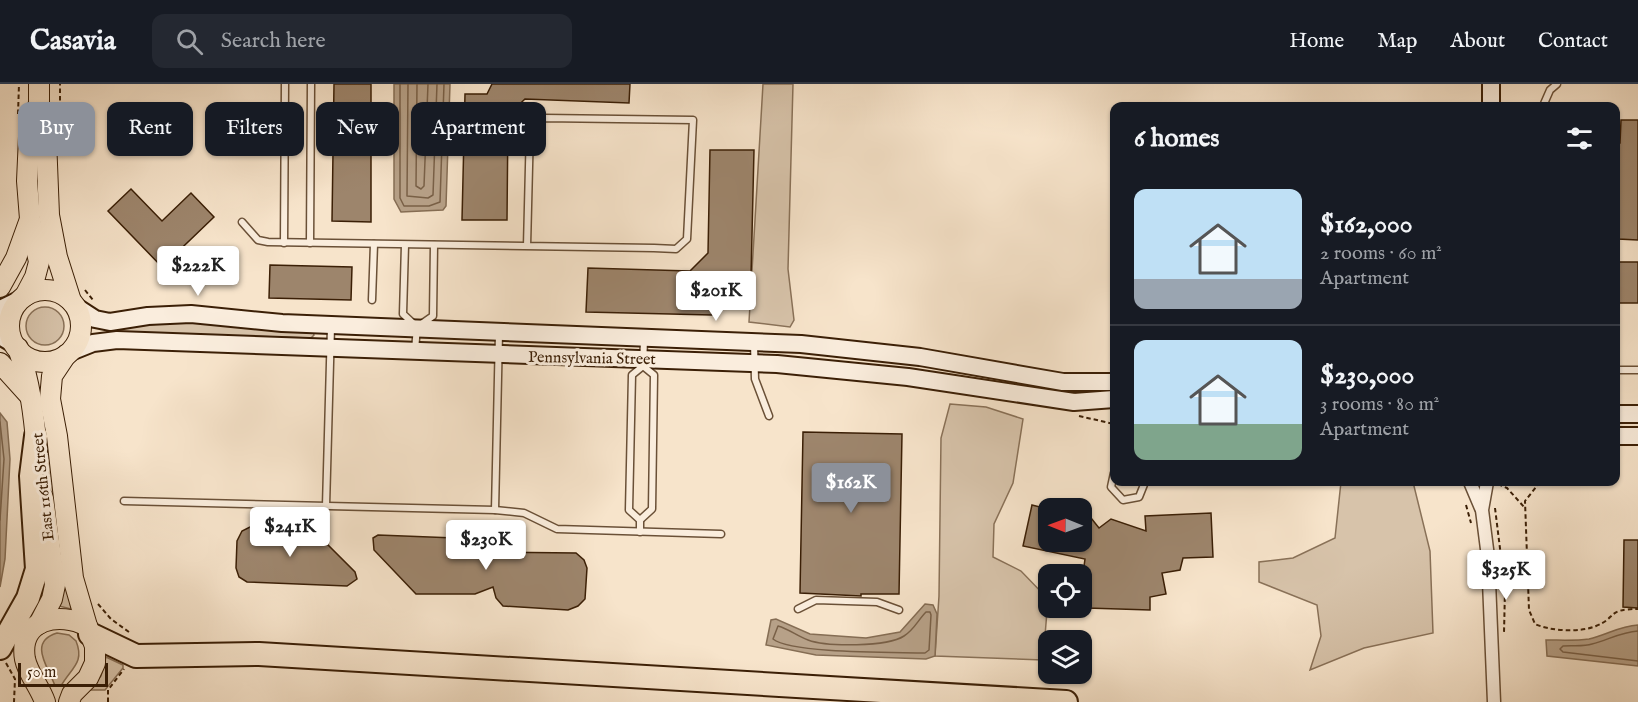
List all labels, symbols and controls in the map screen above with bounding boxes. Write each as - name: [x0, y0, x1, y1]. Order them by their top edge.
- search box: [152, 14, 572, 68]
- text: Casavia: [30, 24, 116, 59]
- icon: search: [173, 25, 206, 58]
- text: Search here: [221, 27, 326, 55]
- text: Home: [1289, 28, 1344, 55]
- text: Map: [1377, 28, 1417, 55]
- text: About: [1450, 28, 1505, 55]
- text: Contact: [1538, 28, 1608, 55]
- chip: Buy: [18, 102, 95, 156]
- chip: Rent: [107, 102, 193, 156]
- chip: Filters: [205, 102, 304, 156]
- chip: New: [316, 102, 399, 156]
- chip: Apartment: [411, 102, 546, 156]
- text: 6 homes: [1134, 122, 1219, 155]
- icon: filters: [1563, 122, 1596, 155]
- text: $162,000: [1320, 208, 1413, 241]
- icon: home: [1182, 213, 1254, 285]
- text: 2 rooms · 60 m²: [1320, 241, 1442, 266]
- pin: $222K: [156, 246, 240, 297]
- text: $222K: [171, 253, 225, 278]
- text: Apartment: [1320, 266, 1409, 291]
- pin: $201K: [674, 271, 758, 322]
- text: $201K: [690, 278, 742, 303]
- street label: Pennsylvania Street: [528, 348, 657, 370]
- text: $230,000: [1320, 359, 1414, 392]
- icon: home: [1182, 364, 1254, 436]
- text: 3 rooms · 80 m²: [1320, 392, 1439, 417]
- text: Apartment: [1320, 417, 1409, 442]
- street label: East 116th Street: [28, 431, 60, 542]
- pin: $162K: [809, 463, 893, 514]
- text: $162K: [826, 470, 876, 495]
- north arrow: [1038, 498, 1092, 552]
- map controls: [1038, 498, 1092, 684]
- pin: $241K: [248, 507, 332, 558]
- text: $241K: [264, 514, 316, 539]
- pin: $230K: [444, 520, 528, 571]
- text: $230K: [460, 527, 512, 552]
- pin: $325K: [1464, 550, 1548, 601]
- text: $325K: [1481, 557, 1531, 582]
- button: locate: [1038, 564, 1092, 618]
- button: layers: [1038, 630, 1092, 684]
- scale bar: [18, 660, 108, 688]
- text: 50 m: [27, 663, 56, 683]

